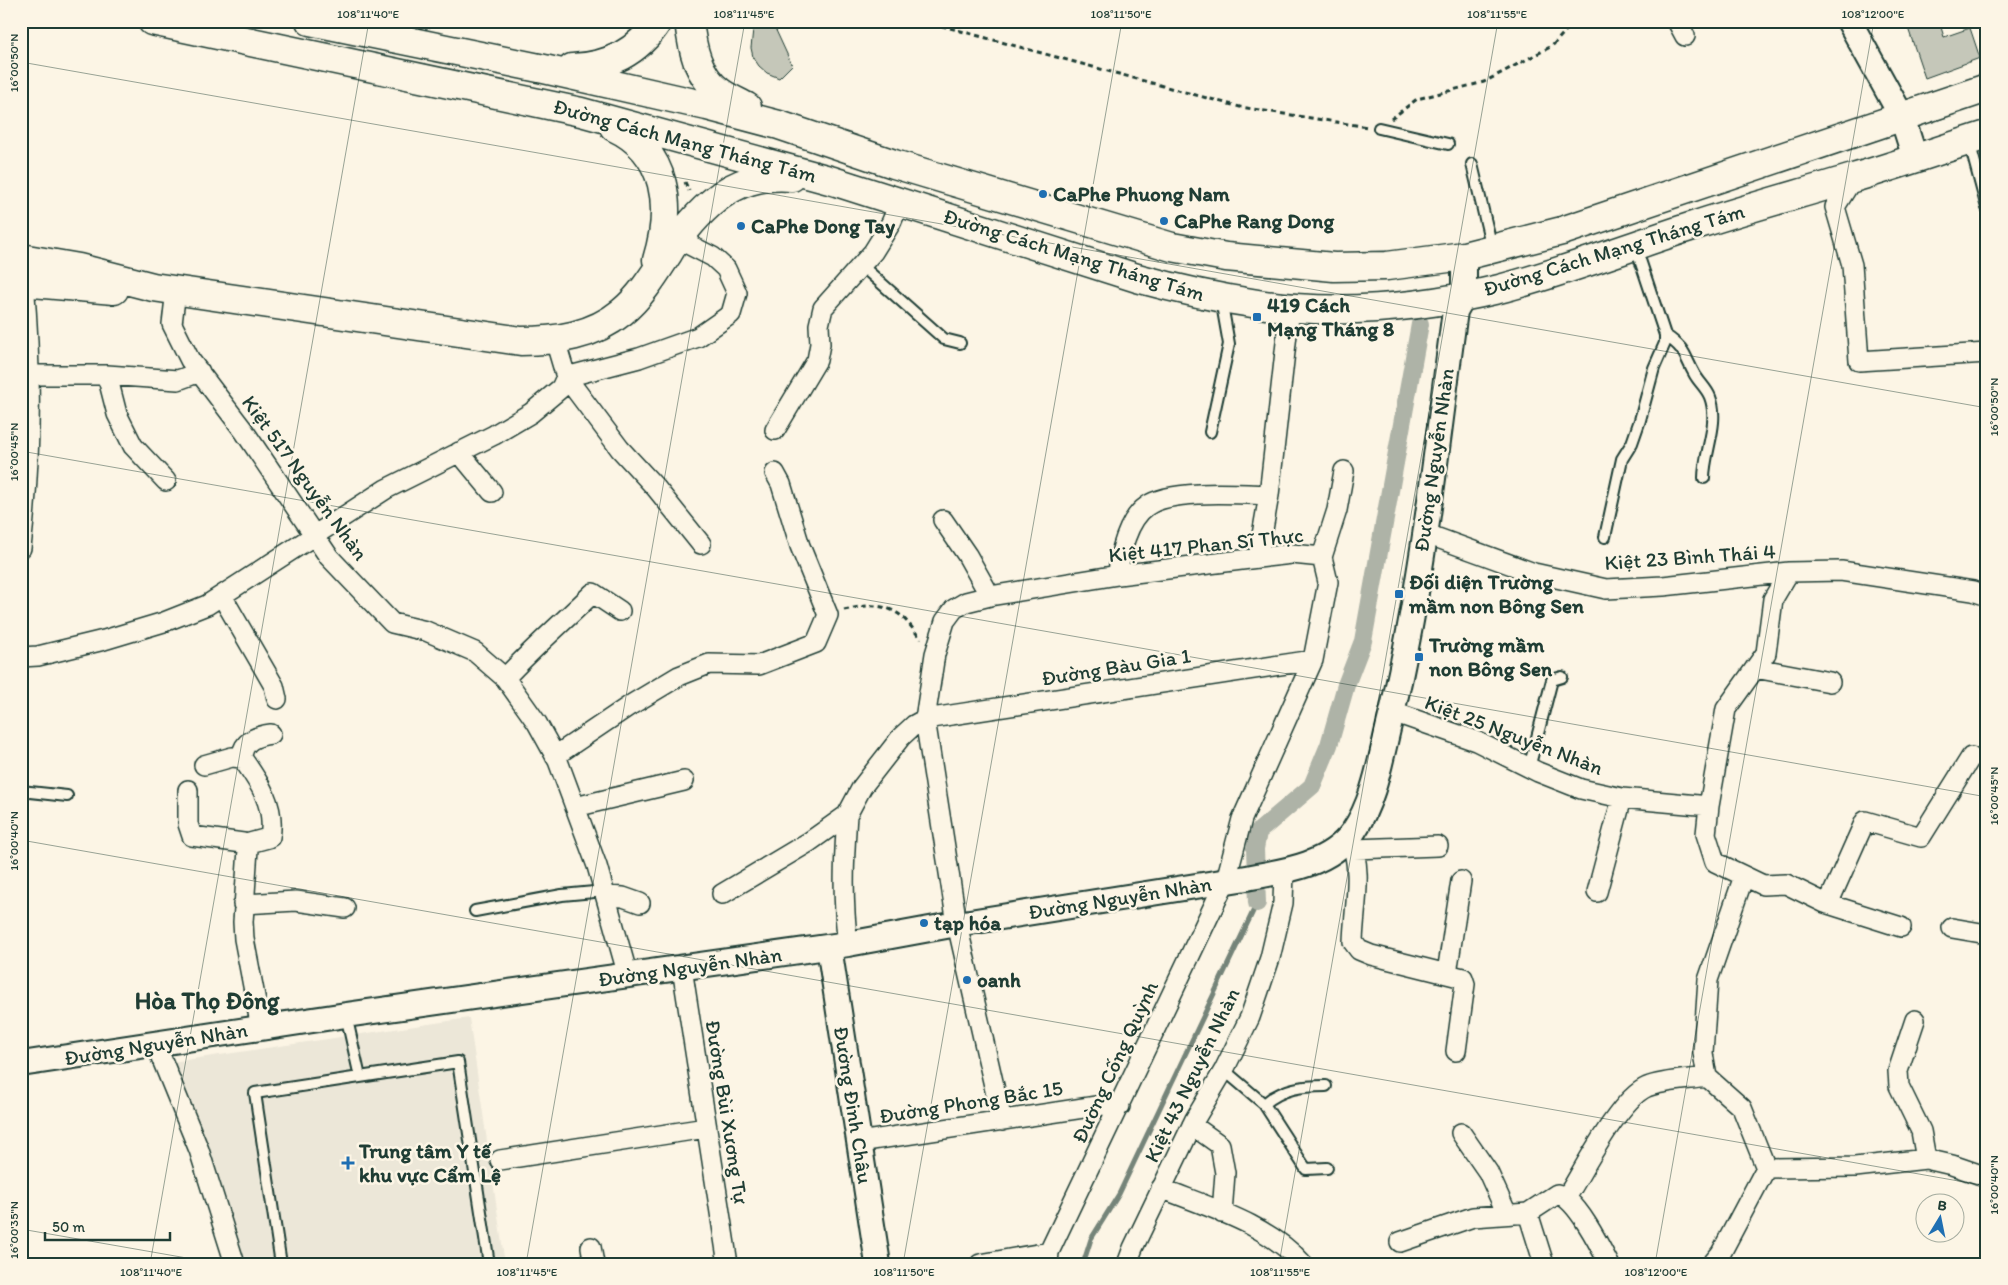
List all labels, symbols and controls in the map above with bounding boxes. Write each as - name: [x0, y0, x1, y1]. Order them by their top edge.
- text: 108°11'40"E: [337, 7, 399, 21]
- text: 108°11'45"E: [714, 7, 775, 21]
- text: 108°11'50"E: [1090, 7, 1152, 21]
- text: 108°11'55"E: [1467, 7, 1527, 21]
- text: 108°12'00"E: [1842, 7, 1905, 21]
- text: 16°00'50"N: [7, 34, 21, 92]
- street label: Đường Cách Mạng Tháng Tám: [551, 93, 820, 188]
- place label: CaPhe Phuong Nam: [1053, 181, 1231, 207]
- marker: CaPhe Phuong Nam: [1037, 188, 1049, 200]
- street label: Đường Cách Mạng Tháng Tám: [1480, 198, 1748, 301]
- street label: Đường Cách Mạng Tháng Tám: [941, 203, 1208, 306]
- place label: CaPhe Rang Dong: [1174, 208, 1334, 234]
- place label: CaPhe Dong Tay: [751, 213, 895, 239]
- marker: CaPhe Rang Dong: [1158, 215, 1170, 227]
- marker: CaPhe Dong Tay: [735, 220, 747, 232]
- place label: 419 Cách Mạng Tháng 8: [1267, 292, 1395, 342]
- marker: 419 Cách Mạng Tháng 8: [1251, 311, 1263, 323]
- street label: Đường Nguyễn Nhàn: [1408, 366, 1459, 553]
- text: 16°00'50"N: [1987, 378, 2001, 436]
- street label: Kiệt 517 Nguyễn Nhàn: [237, 390, 374, 565]
- text: 16°00'45"N: [7, 423, 21, 481]
- street label: Kiệt 417 Phan Sĩ Thực: [1107, 522, 1305, 567]
- street label: Kiệt 23 Bình Thái 4: [1604, 538, 1777, 575]
- place label: Đối diện Trường mầm non Bông Sen: [1408, 569, 1584, 619]
- marker: Đối diện Trường mầm non Bông Sen: [1393, 588, 1405, 600]
- place label: Trường mầm non Bông Sen: [1428, 632, 1553, 682]
- street label: Đường Bàu Gia 1: [1040, 642, 1193, 691]
- marker: Trường mầm non Bông Sen: [1413, 651, 1425, 663]
- street label: Kiệt 25 Nguyễn Nhàn: [1421, 689, 1607, 780]
- text: 16°00'45"N: [1987, 767, 2001, 825]
- text: 16°00'40"N: [7, 811, 21, 871]
- street label: Đường Nguyễn Nhàn: [1026, 871, 1213, 924]
- place label: tạp hóa: [934, 910, 1002, 936]
- marker: tạp hóa: [918, 917, 930, 929]
- street label: Đường Nguyễn Nhàn: [596, 941, 784, 992]
- place label: oanh: [977, 967, 1021, 992]
- marker: oanh: [961, 974, 973, 986]
- street label: Đường Cống Quỳnh: [1066, 976, 1163, 1147]
- street label: Kiệt 43 Nguyễn Nhàn: [1138, 983, 1245, 1166]
- district label: Hòa Thọ Đông: [135, 986, 280, 1016]
- street label: Đường Nguyễn Nhàn: [62, 1017, 249, 1070]
- street label: Đường Bùi Xương Tự: [701, 1018, 754, 1206]
- street label: Đường Đinh Châu: [829, 1024, 878, 1186]
- street label: Đường Phong Bắc 15: [877, 1075, 1064, 1128]
- place label: Trung tâm Y tế khu vực Cẩm Lệ: [358, 1138, 501, 1187]
- text: 16°00'40"N: [1987, 1155, 2001, 1215]
- marker: Trung tâm Y tế khu vực Cẩm Lệ: [341, 1156, 355, 1170]
- north arrow: [1916, 1192, 1966, 1242]
- text: B: [1936, 1197, 1948, 1215]
- text: 16°00'35"N: [7, 1201, 21, 1259]
- scale bar: [45, 1210, 170, 1242]
- text: 50 m: [52, 1218, 85, 1236]
- text: 108°11'40"E: [120, 1265, 182, 1279]
- text: 108°11'45"E: [497, 1265, 558, 1279]
- text: 108°11'50"E: [873, 1265, 935, 1279]
- text: 108°11'55"E: [1250, 1265, 1310, 1279]
- text: 108°12'00"E: [1625, 1265, 1688, 1279]

